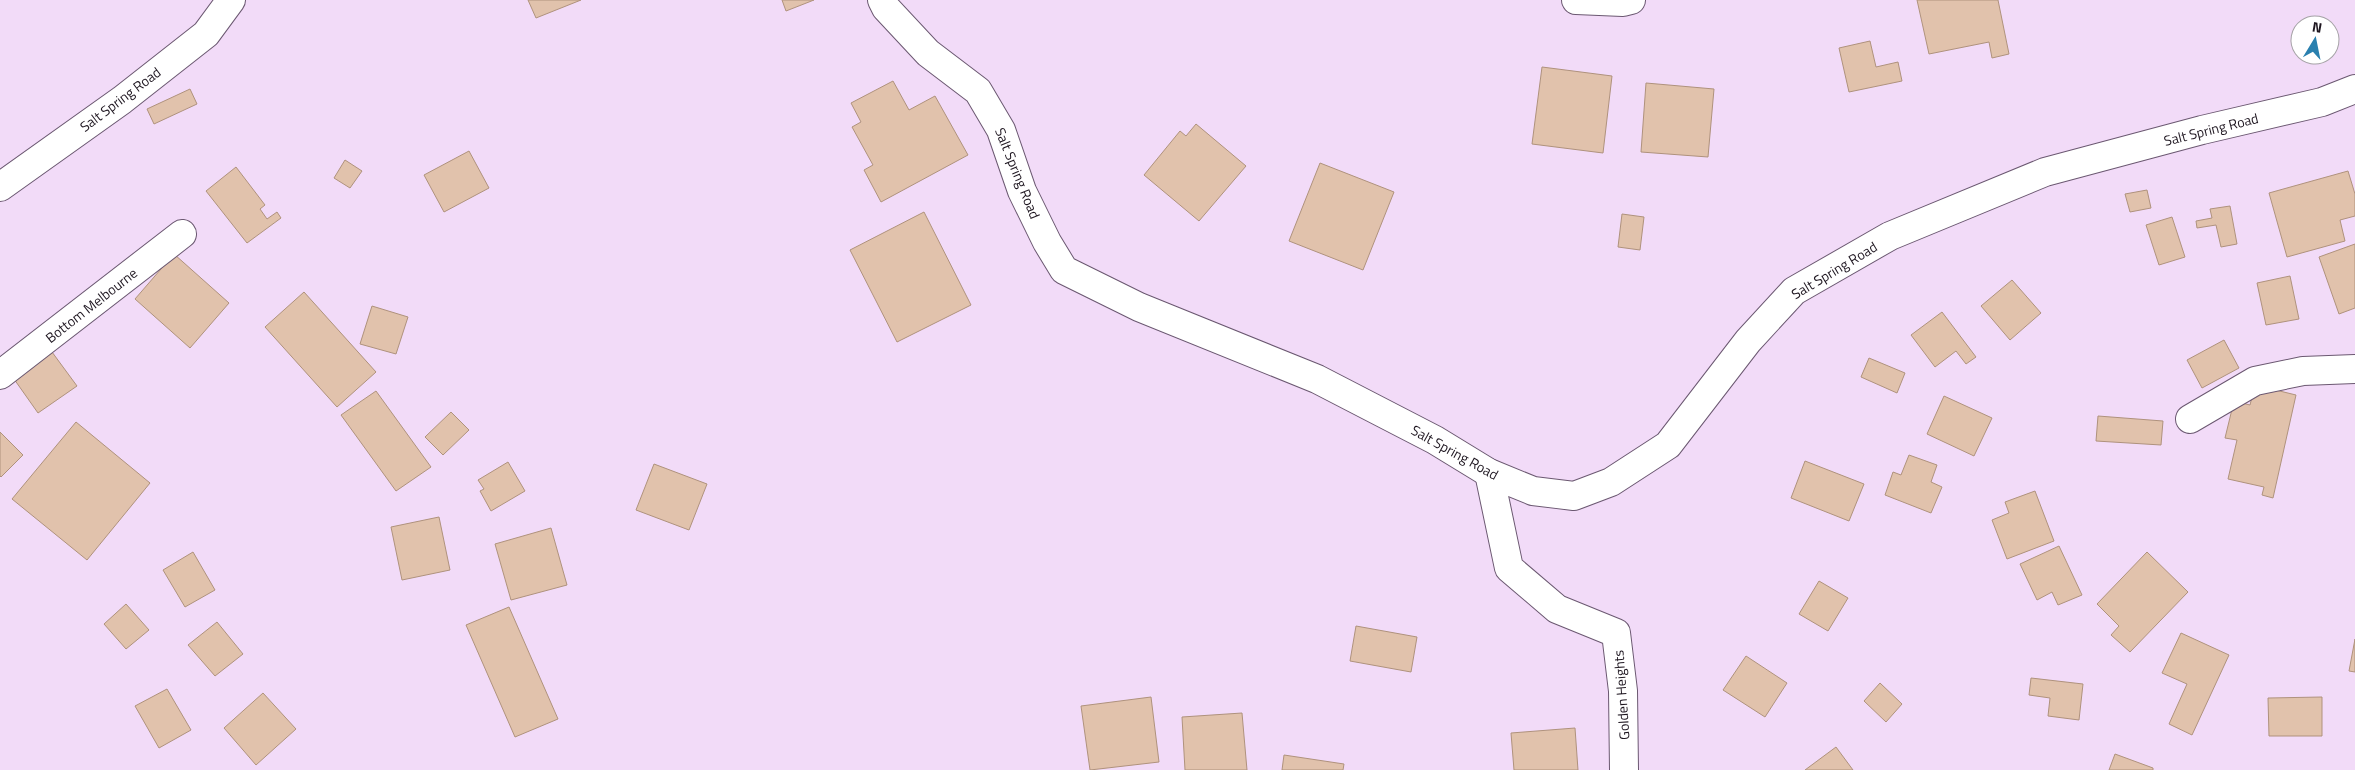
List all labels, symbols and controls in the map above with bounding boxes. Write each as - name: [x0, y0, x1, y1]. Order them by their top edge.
- north arrow: [2290, 15, 2340, 65]
- text: N: [2311, 16, 2324, 38]
- street label: Salt Spring Road: [75, 61, 165, 137]
- street label: Salt Spring Road: [2161, 107, 2261, 151]
- street label: Salt Spring Road: [990, 124, 1046, 222]
- street label: Salt Spring Road: [1787, 236, 1881, 304]
- street label: Bottom Melbourne: [41, 262, 141, 348]
- street label: Salt Spring Road: [1408, 419, 1502, 485]
- street label: Golden Heights: [1607, 649, 1635, 741]

